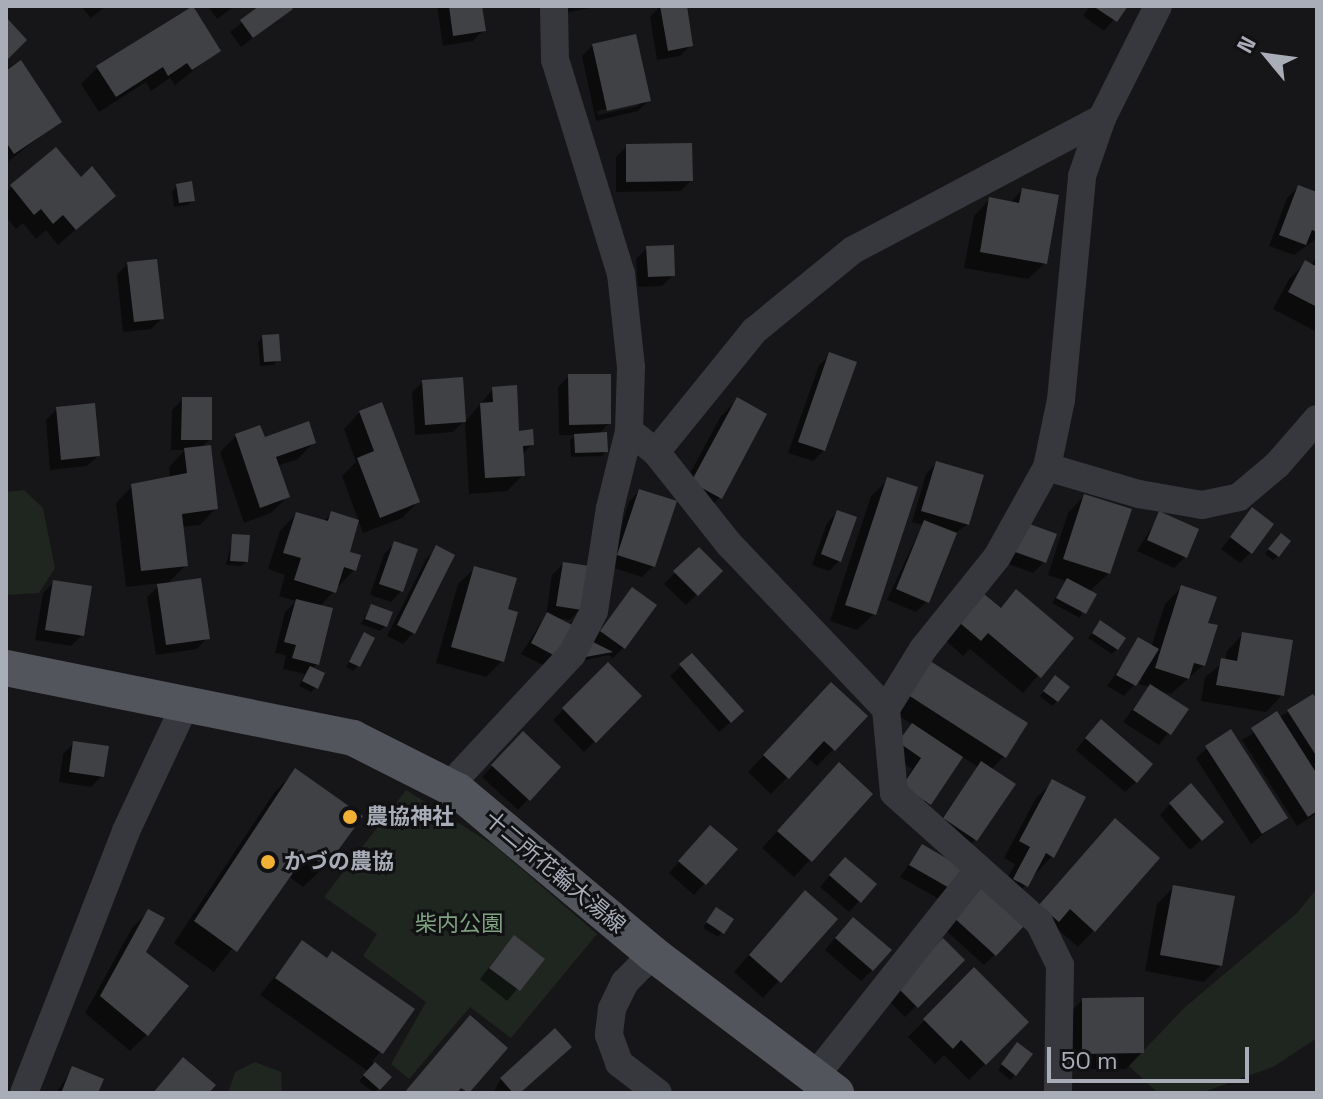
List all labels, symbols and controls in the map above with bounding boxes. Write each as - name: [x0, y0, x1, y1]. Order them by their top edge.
- north arrow: [1227, 16, 1307, 96]
- text: N: [1230, 31, 1262, 58]
- place label: 農協神社: [366, 804, 454, 830]
- street label: 十二所花輪大湯線: [479, 805, 631, 939]
- marker: 農協神社: [341, 808, 359, 826]
- place label: かづの農協: [284, 849, 394, 875]
- marker: かづの農協: [259, 853, 277, 871]
- park label: 柴内公園: [415, 911, 503, 937]
- scale bar: [1051, 1031, 1253, 1081]
- text: 50 m: [1061, 1045, 1118, 1076]

